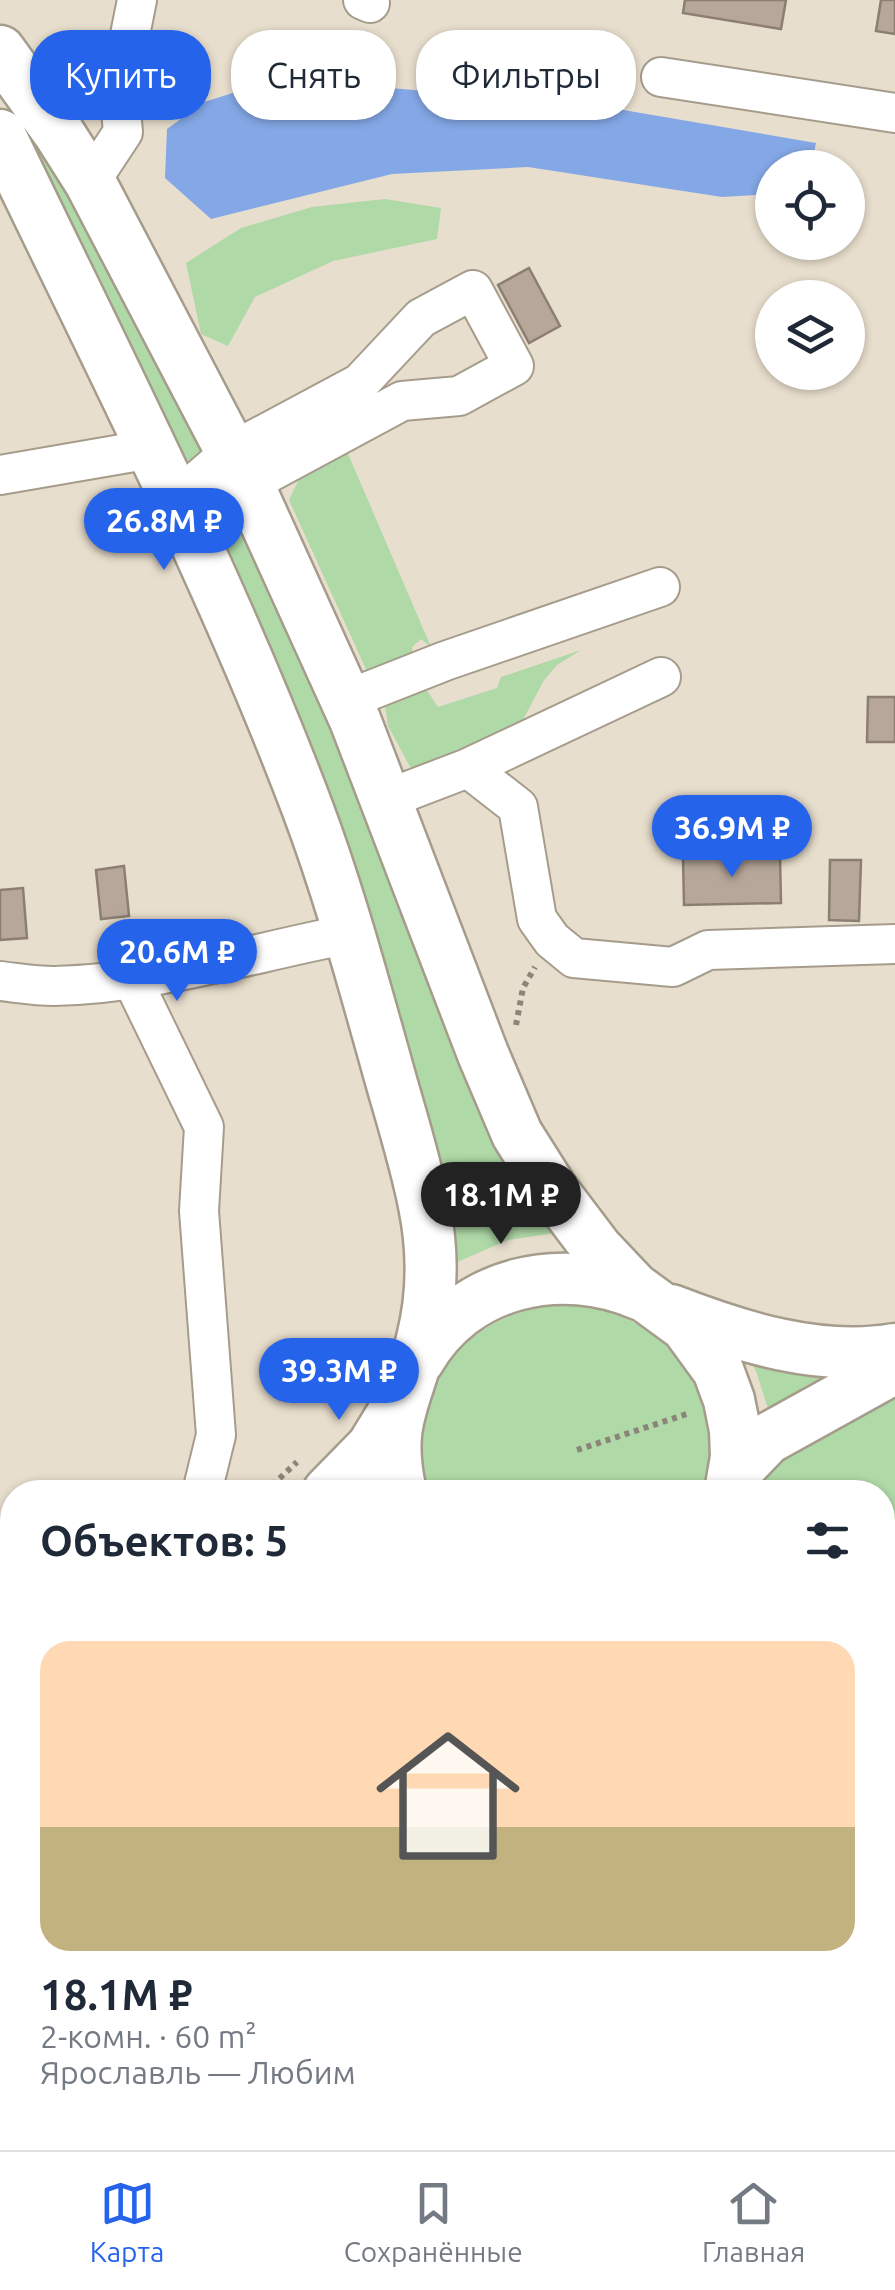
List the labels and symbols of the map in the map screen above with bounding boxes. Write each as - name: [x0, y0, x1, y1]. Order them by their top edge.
- pin: 26.8M ₽: [72, 488, 256, 573]
- pin: 36.9M ₽: [640, 795, 824, 880]
- pin: 20.6M ₽: [85, 919, 269, 1004]
- pin: 18.1M ₽: [409, 1162, 593, 1247]
- pin: 39.3M ₽: [247, 1338, 431, 1423]

